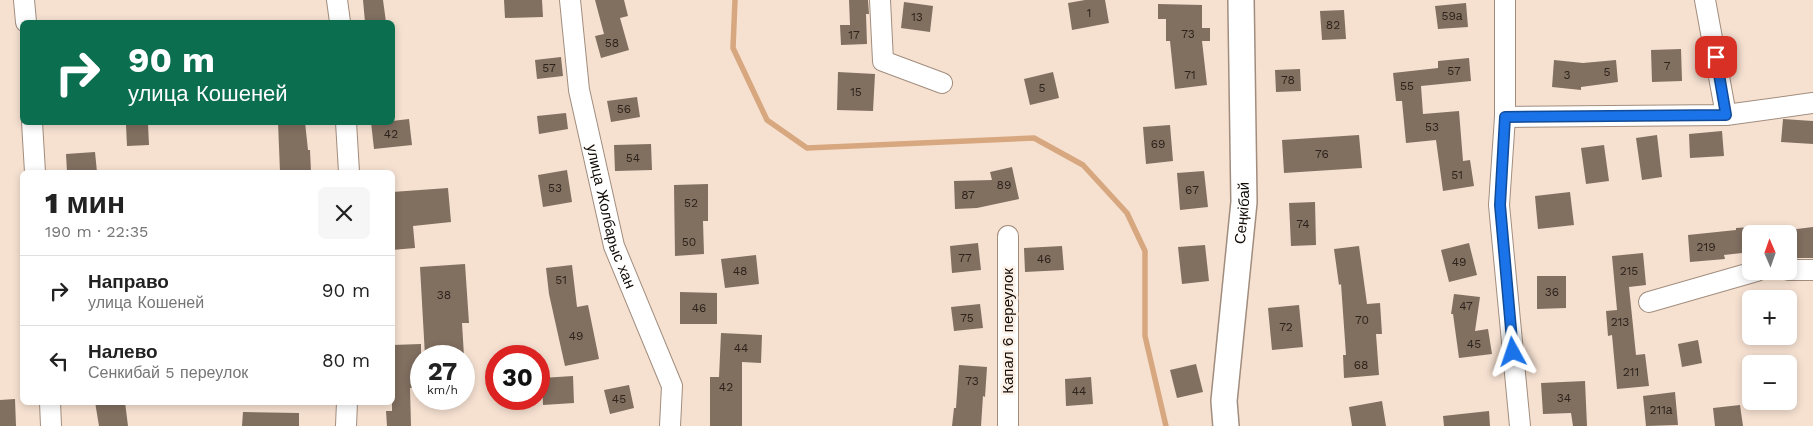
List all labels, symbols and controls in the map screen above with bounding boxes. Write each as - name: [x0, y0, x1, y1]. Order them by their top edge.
- house number: 1: [1087, 6, 1091, 20]
- house number: 59а: [1441, 9, 1463, 23]
- house number: 13: [911, 10, 923, 24]
- house number: 82: [1326, 18, 1340, 32]
- house number: 73: [1181, 27, 1195, 41]
- house number: 17: [848, 28, 860, 42]
- house number: 58: [605, 36, 619, 50]
- pin: [1695, 36, 1737, 78]
- text: 90 m: [128, 39, 215, 81]
- icon: right: [45, 40, 110, 105]
- icon: arrive: [1702, 43, 1730, 71]
- house number: 7: [1664, 59, 1671, 73]
- house number: 57: [542, 61, 556, 75]
- house number: 57: [1447, 64, 1461, 78]
- house number: 5: [1604, 65, 1611, 79]
- house number: 71: [1184, 68, 1196, 82]
- house number: 3: [1564, 68, 1571, 82]
- house number: 78: [1281, 73, 1295, 87]
- house number: 55: [1400, 79, 1414, 93]
- text: улица Кошеней: [128, 81, 288, 106]
- house number: 5: [1039, 81, 1046, 95]
- house number: 15: [850, 85, 862, 99]
- house number: 56: [617, 102, 631, 116]
- house number: 53: [1425, 120, 1439, 134]
- house number: 42: [384, 127, 398, 141]
- house number: 69: [1151, 137, 1165, 151]
- street label: улица Жолбарыс хан: [582, 143, 640, 291]
- house number: 76: [1315, 147, 1329, 161]
- house number: 54: [626, 151, 640, 165]
- house number: 51: [1451, 168, 1463, 182]
- house number: 89: [997, 178, 1011, 192]
- house number: 53: [548, 181, 562, 195]
- street label: Сеңкібай: [1231, 182, 1253, 245]
- house number: 67: [1185, 183, 1199, 197]
- text: 1 мин: [45, 185, 125, 220]
- button: close: [318, 187, 370, 239]
- house number: 87: [961, 188, 975, 202]
- house number: 52: [684, 196, 698, 210]
- house number: 74: [1296, 217, 1310, 231]
- text: 190 m · 22:35: [45, 222, 148, 241]
- north arrow: [1742, 225, 1798, 280]
- map controls: [1742, 225, 1797, 410]
- house number: 50: [682, 235, 696, 249]
- house number: 219: [1696, 240, 1716, 254]
- house number: 77: [958, 251, 972, 265]
- house number: 46: [1037, 252, 1051, 266]
- house number: 49: [1452, 255, 1466, 269]
- house number: 48: [733, 264, 747, 278]
- house number: 215: [1620, 264, 1638, 278]
- street label: Капал 6 переулок: [999, 268, 1017, 394]
- text: Направо: [88, 270, 169, 293]
- house number: 51: [555, 273, 567, 287]
- icon: right: [45, 277, 73, 305]
- text: 90 m: [322, 279, 370, 302]
- house number: 36: [1545, 285, 1559, 299]
- house number: 38: [437, 288, 451, 302]
- button: +: [1742, 290, 1797, 345]
- text: улица Кошеней: [88, 293, 204, 312]
- house number: 47: [1459, 299, 1473, 313]
- house number: 46: [692, 301, 706, 315]
- house number: 75: [960, 311, 974, 325]
- house number: 70: [1355, 313, 1369, 327]
- house number: 213: [1611, 315, 1629, 329]
- house number: 72: [1279, 320, 1293, 334]
- position arrow: [1486, 325, 1538, 377]
- house number: 49: [569, 329, 583, 343]
- house number: 45: [1467, 337, 1481, 351]
- text: Налево: [88, 340, 158, 363]
- house number: 44: [734, 341, 748, 355]
- speed limit sign: 30: [485, 345, 550, 410]
- icon: left: [45, 347, 73, 375]
- text: 80 m: [322, 349, 370, 372]
- button: −: [1742, 355, 1797, 410]
- text: 27: [428, 357, 457, 386]
- house number: 68: [1354, 358, 1368, 372]
- text: Сенкибай 5 переулок: [88, 363, 248, 382]
- house number: 211: [1623, 365, 1639, 379]
- house number: 73: [965, 374, 979, 388]
- house number: 42: [719, 380, 733, 394]
- text: km/h: [427, 383, 458, 397]
- house number: 44: [1072, 384, 1086, 398]
- house number: 34: [1557, 391, 1571, 405]
- house number: 45: [612, 392, 626, 406]
- house number: 211а: [1649, 403, 1673, 417]

